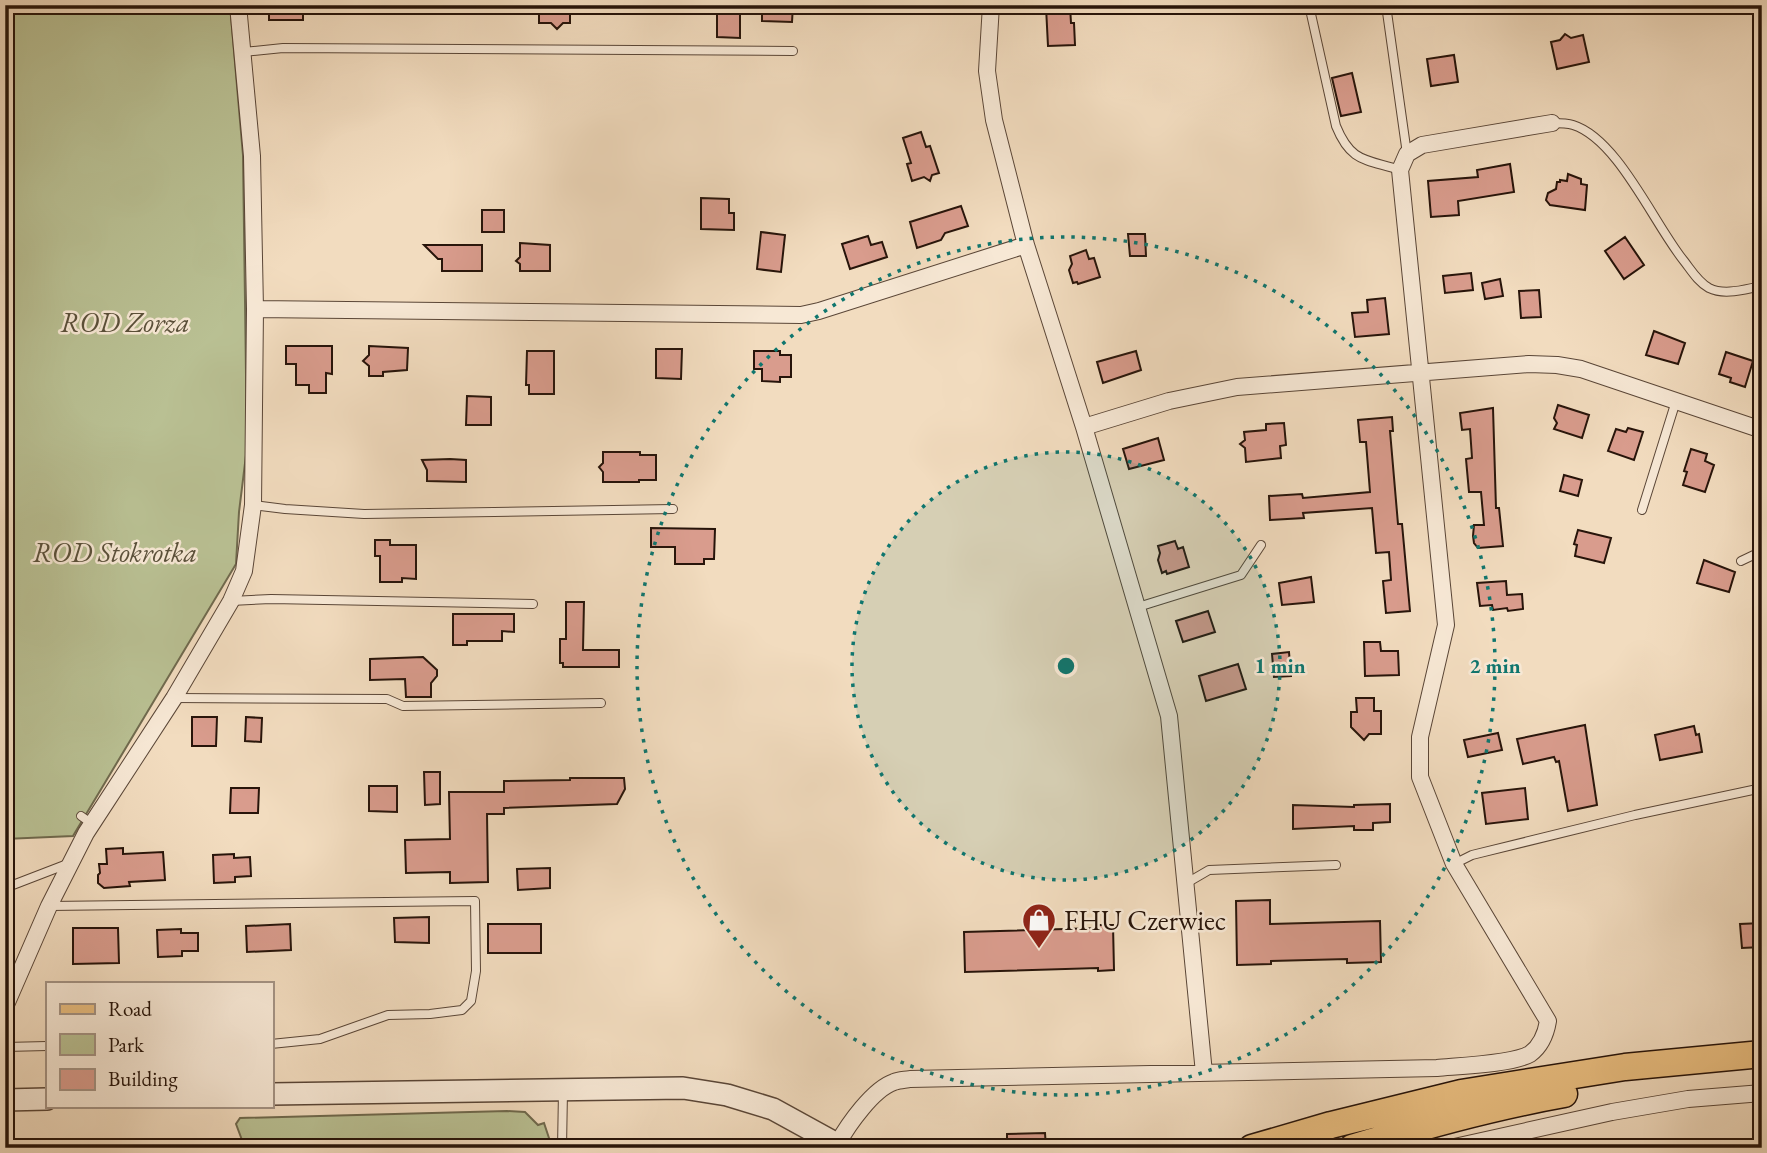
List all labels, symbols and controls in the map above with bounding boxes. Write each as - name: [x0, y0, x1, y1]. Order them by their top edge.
- park label: ROD Zorza: [60, 304, 190, 340]
- park label: ROD Stokrotka: [33, 534, 197, 570]
- text: 1 min: [1254, 652, 1306, 679]
- text: 2 min: [1469, 652, 1521, 679]
- centre of rings: [1054, 654, 1078, 678]
- shop icon: FHU Czerwiec: [1020, 901, 1058, 950]
- place label: FHU Czerwiec: [1064, 902, 1226, 938]
- legend: [46, 982, 273, 1108]
- text: Road: [108, 995, 152, 1022]
- text: Park: [108, 1031, 145, 1058]
- text: Building: [108, 1065, 178, 1092]

